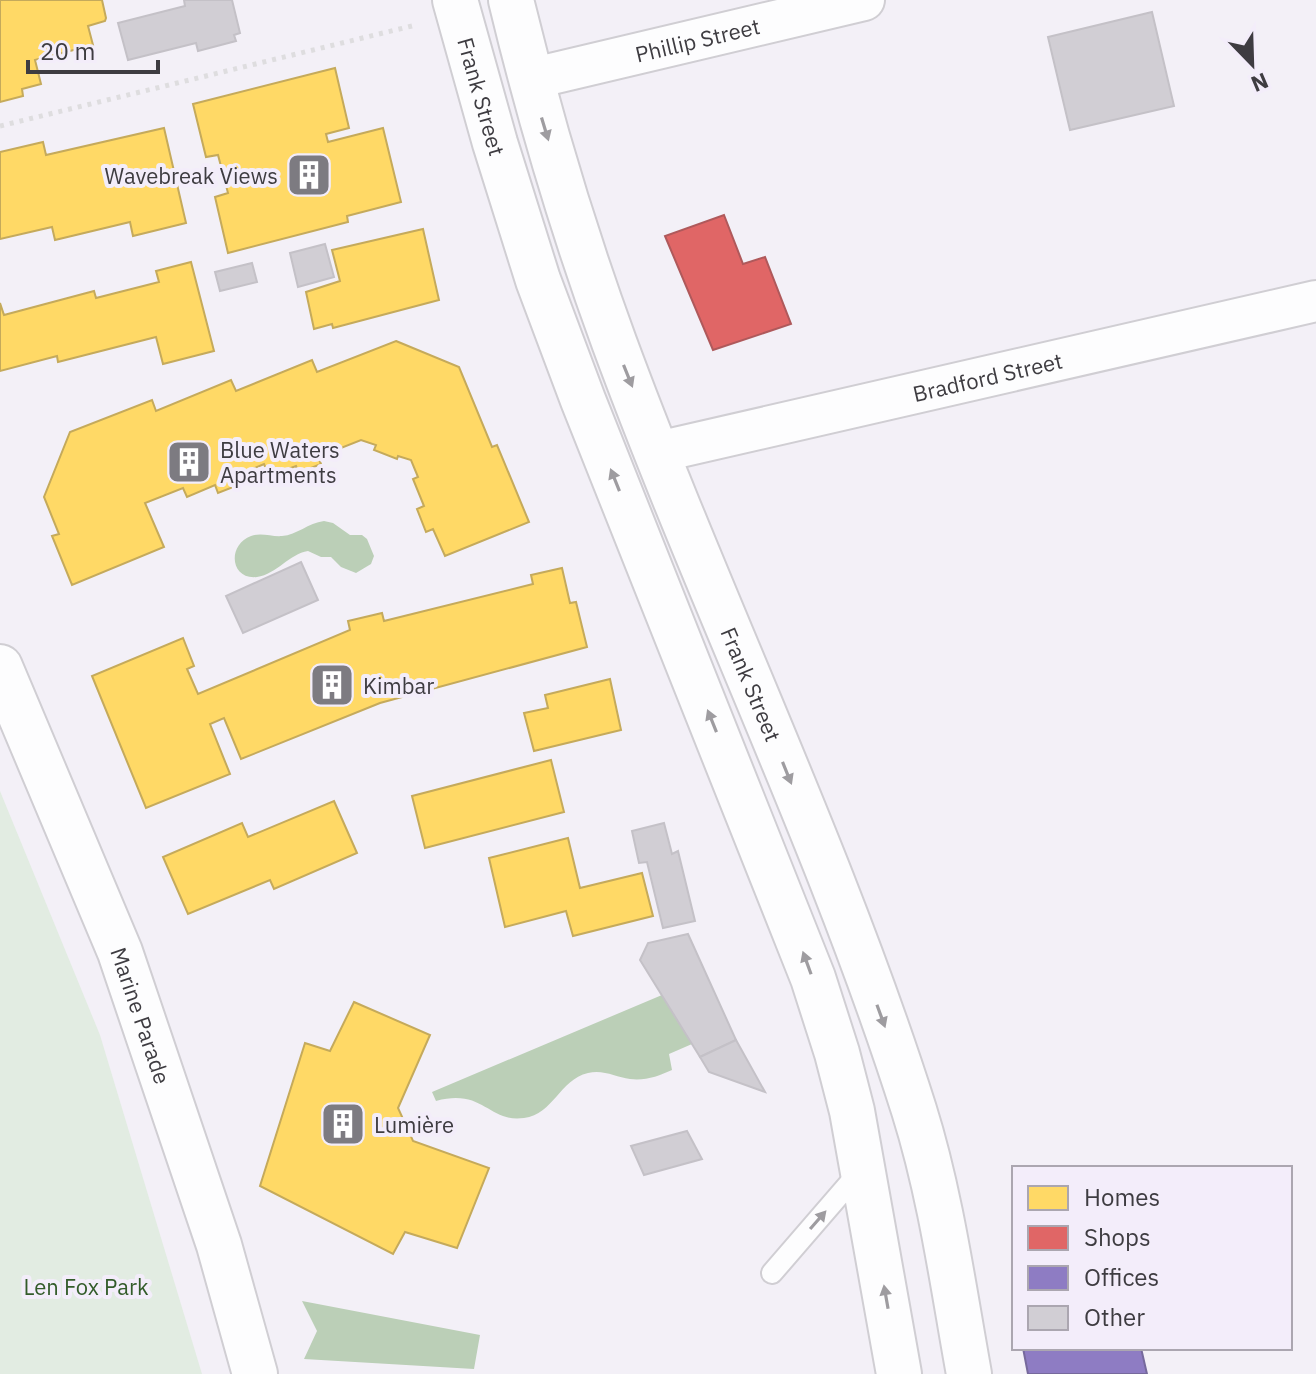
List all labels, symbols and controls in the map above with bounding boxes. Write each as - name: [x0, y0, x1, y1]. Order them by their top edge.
- street label: Phillip Street: [632, 11, 763, 68]
- scale bar: [28, 24, 158, 74]
- north arrow: [1212, 24, 1292, 104]
- street label: Frank Street: [452, 34, 512, 159]
- text: 20 m: [40, 35, 95, 67]
- text: N: [1247, 66, 1273, 99]
- one-way arrow: [539, 118, 552, 142]
- building icon: Wavebreak Views: [285, 151, 333, 199]
- place label: Wavebreak Views: [105, 161, 278, 190]
- street label: Bradford Street: [910, 345, 1065, 408]
- one-way arrow: [622, 364, 635, 388]
- place label: Blue Waters Apartments: [220, 435, 340, 489]
- building icon: Blue Waters Apartments: [165, 438, 213, 486]
- one-way arrow: [608, 468, 621, 492]
- street label: Frank Street: [715, 622, 788, 746]
- building icon: Kimbar: [308, 661, 356, 709]
- place label: Kimbar: [363, 671, 434, 700]
- one-way arrow: [705, 709, 718, 733]
- one-way arrow: [781, 761, 794, 785]
- street label: Marine Parade: [105, 943, 178, 1087]
- one-way arrow: [801, 951, 813, 975]
- one-way arrow: [875, 1004, 888, 1028]
- building icon: Lumière: [319, 1100, 367, 1148]
- place label: Lumière: [374, 1110, 454, 1139]
- legend: [1012, 1166, 1292, 1350]
- text: Homes: [1084, 1181, 1160, 1213]
- one-way arrow: [809, 1210, 826, 1230]
- text: Shops: [1084, 1221, 1151, 1253]
- text: Offices: [1084, 1261, 1159, 1293]
- park label: Len Fox Park: [23, 1272, 149, 1301]
- one-way arrow: [879, 1284, 892, 1309]
- text: Other: [1084, 1301, 1145, 1333]

